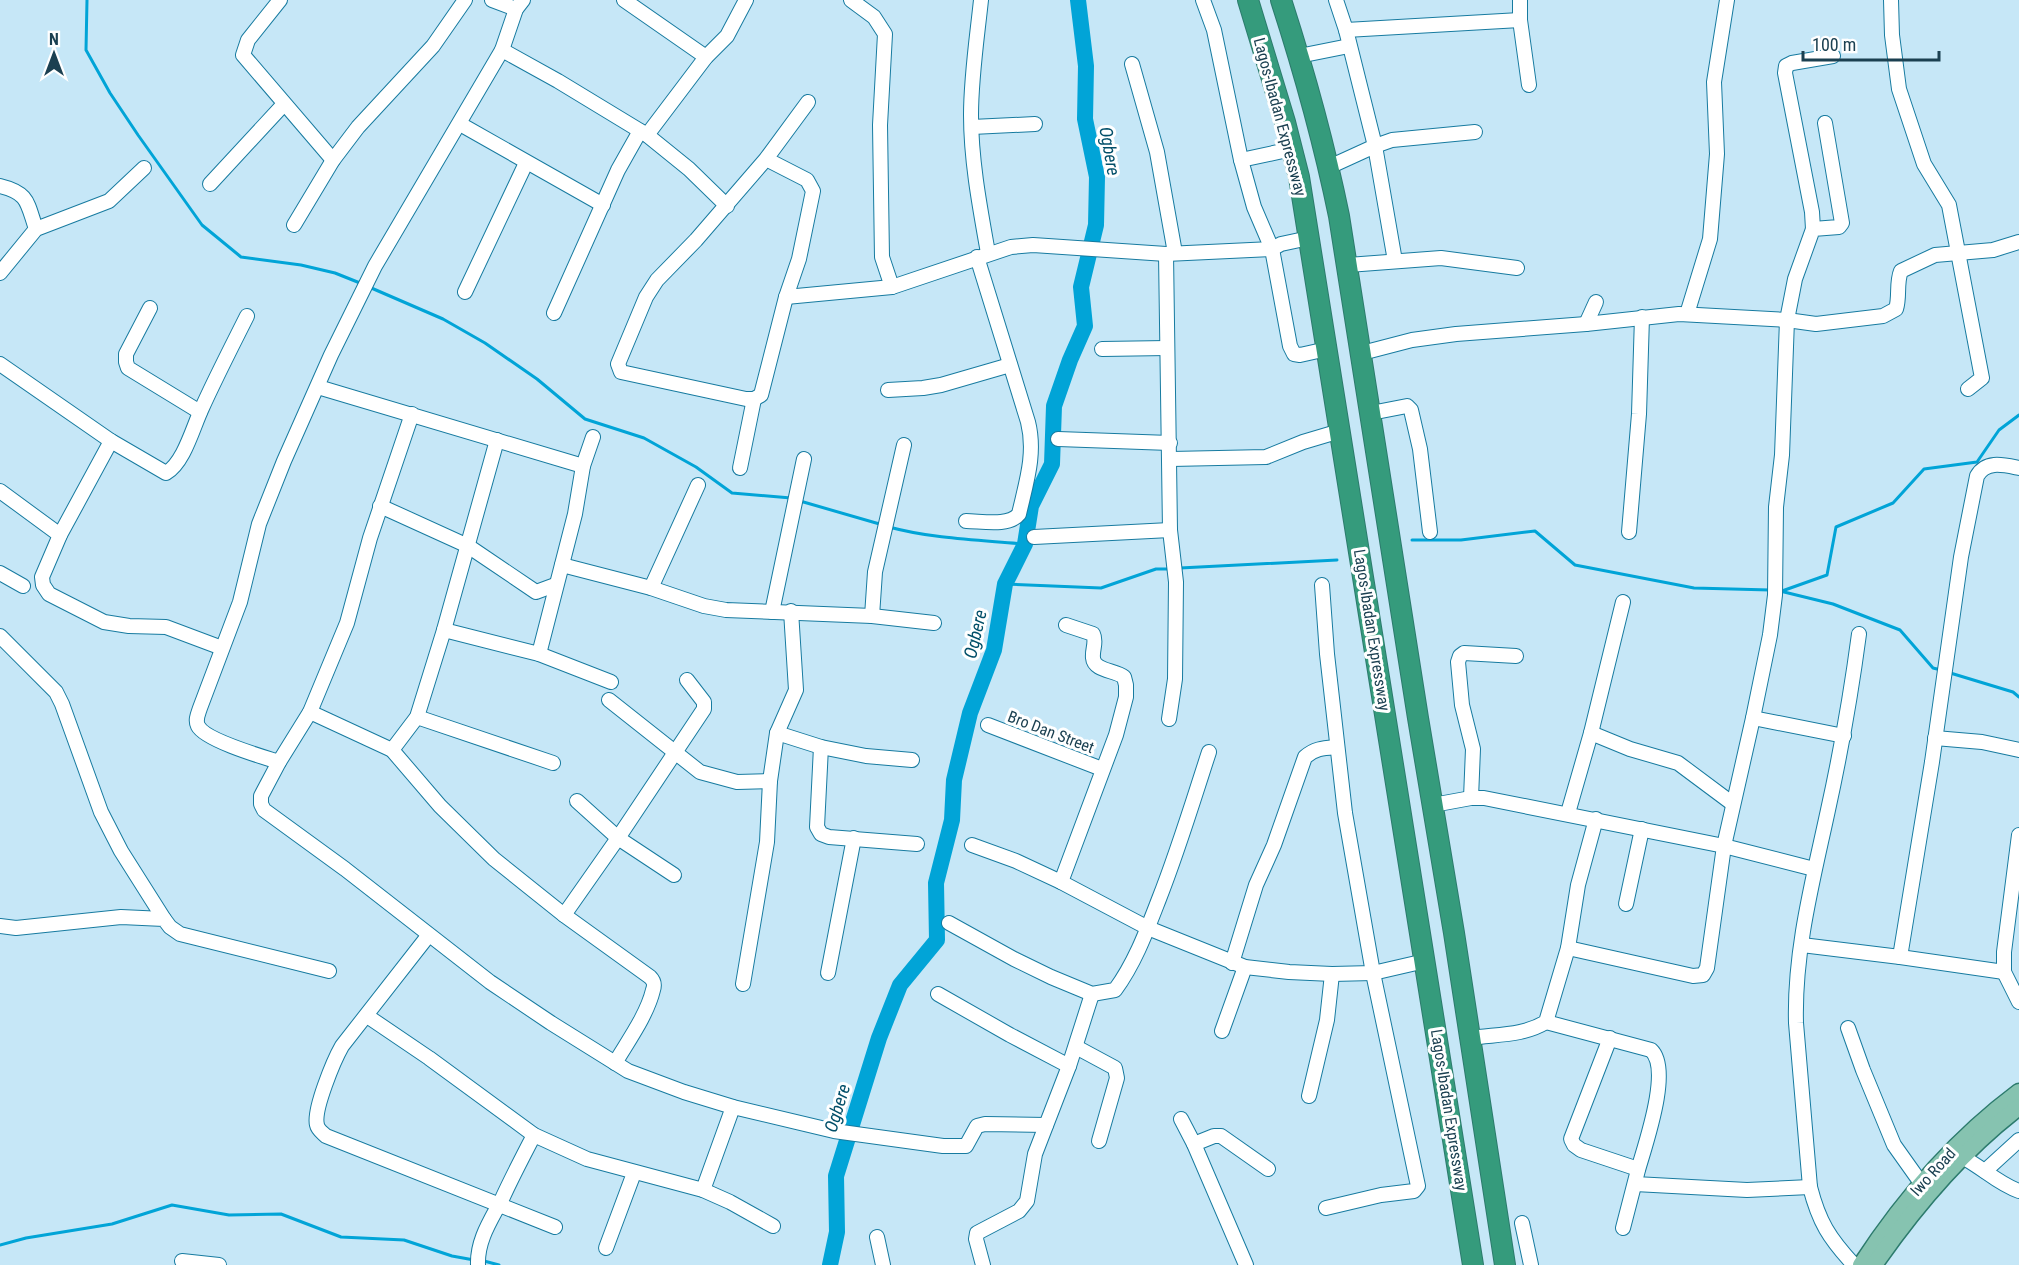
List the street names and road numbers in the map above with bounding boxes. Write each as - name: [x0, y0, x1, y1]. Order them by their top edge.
- street label: Lagos-Ibadan Expressway: [1250, 36, 1310, 199]
- street label: Lagos-Ibadan Expressway: [1350, 548, 1394, 712]
- street label: Bro Dan Street: [1005, 707, 1097, 757]
- street label: Lagos-Ibadan Expressway: [1427, 1028, 1471, 1192]
- street label: Iwo Road: [1906, 1144, 1960, 1200]

